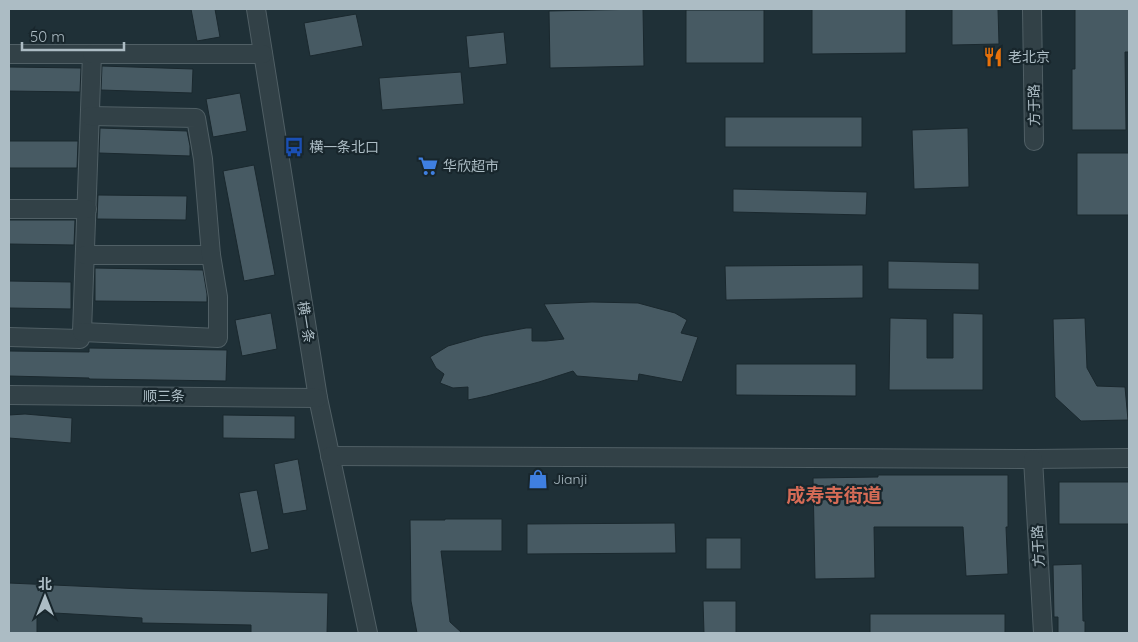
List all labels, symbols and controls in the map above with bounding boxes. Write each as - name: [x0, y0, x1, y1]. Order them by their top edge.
- scale bar: [22, 20, 125, 52]
- text: 50 m: [30, 27, 65, 46]
- restaurant icon: 老北京: [982, 46, 1004, 68]
- place label: 老北京: [1008, 48, 1050, 66]
- street label: 方于路: [1025, 84, 1043, 126]
- bus stop icon: 横一条北口: [283, 136, 305, 158]
- place label: 横一条北口: [309, 138, 379, 156]
- supermarket icon: 华欣超市: [417, 155, 439, 177]
- place label: 华欣超市: [443, 157, 499, 175]
- street label: 横一条: [294, 300, 318, 344]
- street label: 顺三条: [143, 387, 185, 405]
- shop icon: Jianji: [527, 468, 549, 490]
- place label: Jianji: [553, 470, 587, 488]
- district label: 成寿寺街道: [786, 483, 882, 507]
- street label: 方于路: [1028, 525, 1048, 567]
- north arrow: [20, 572, 70, 622]
- text: 北: [38, 575, 52, 593]

